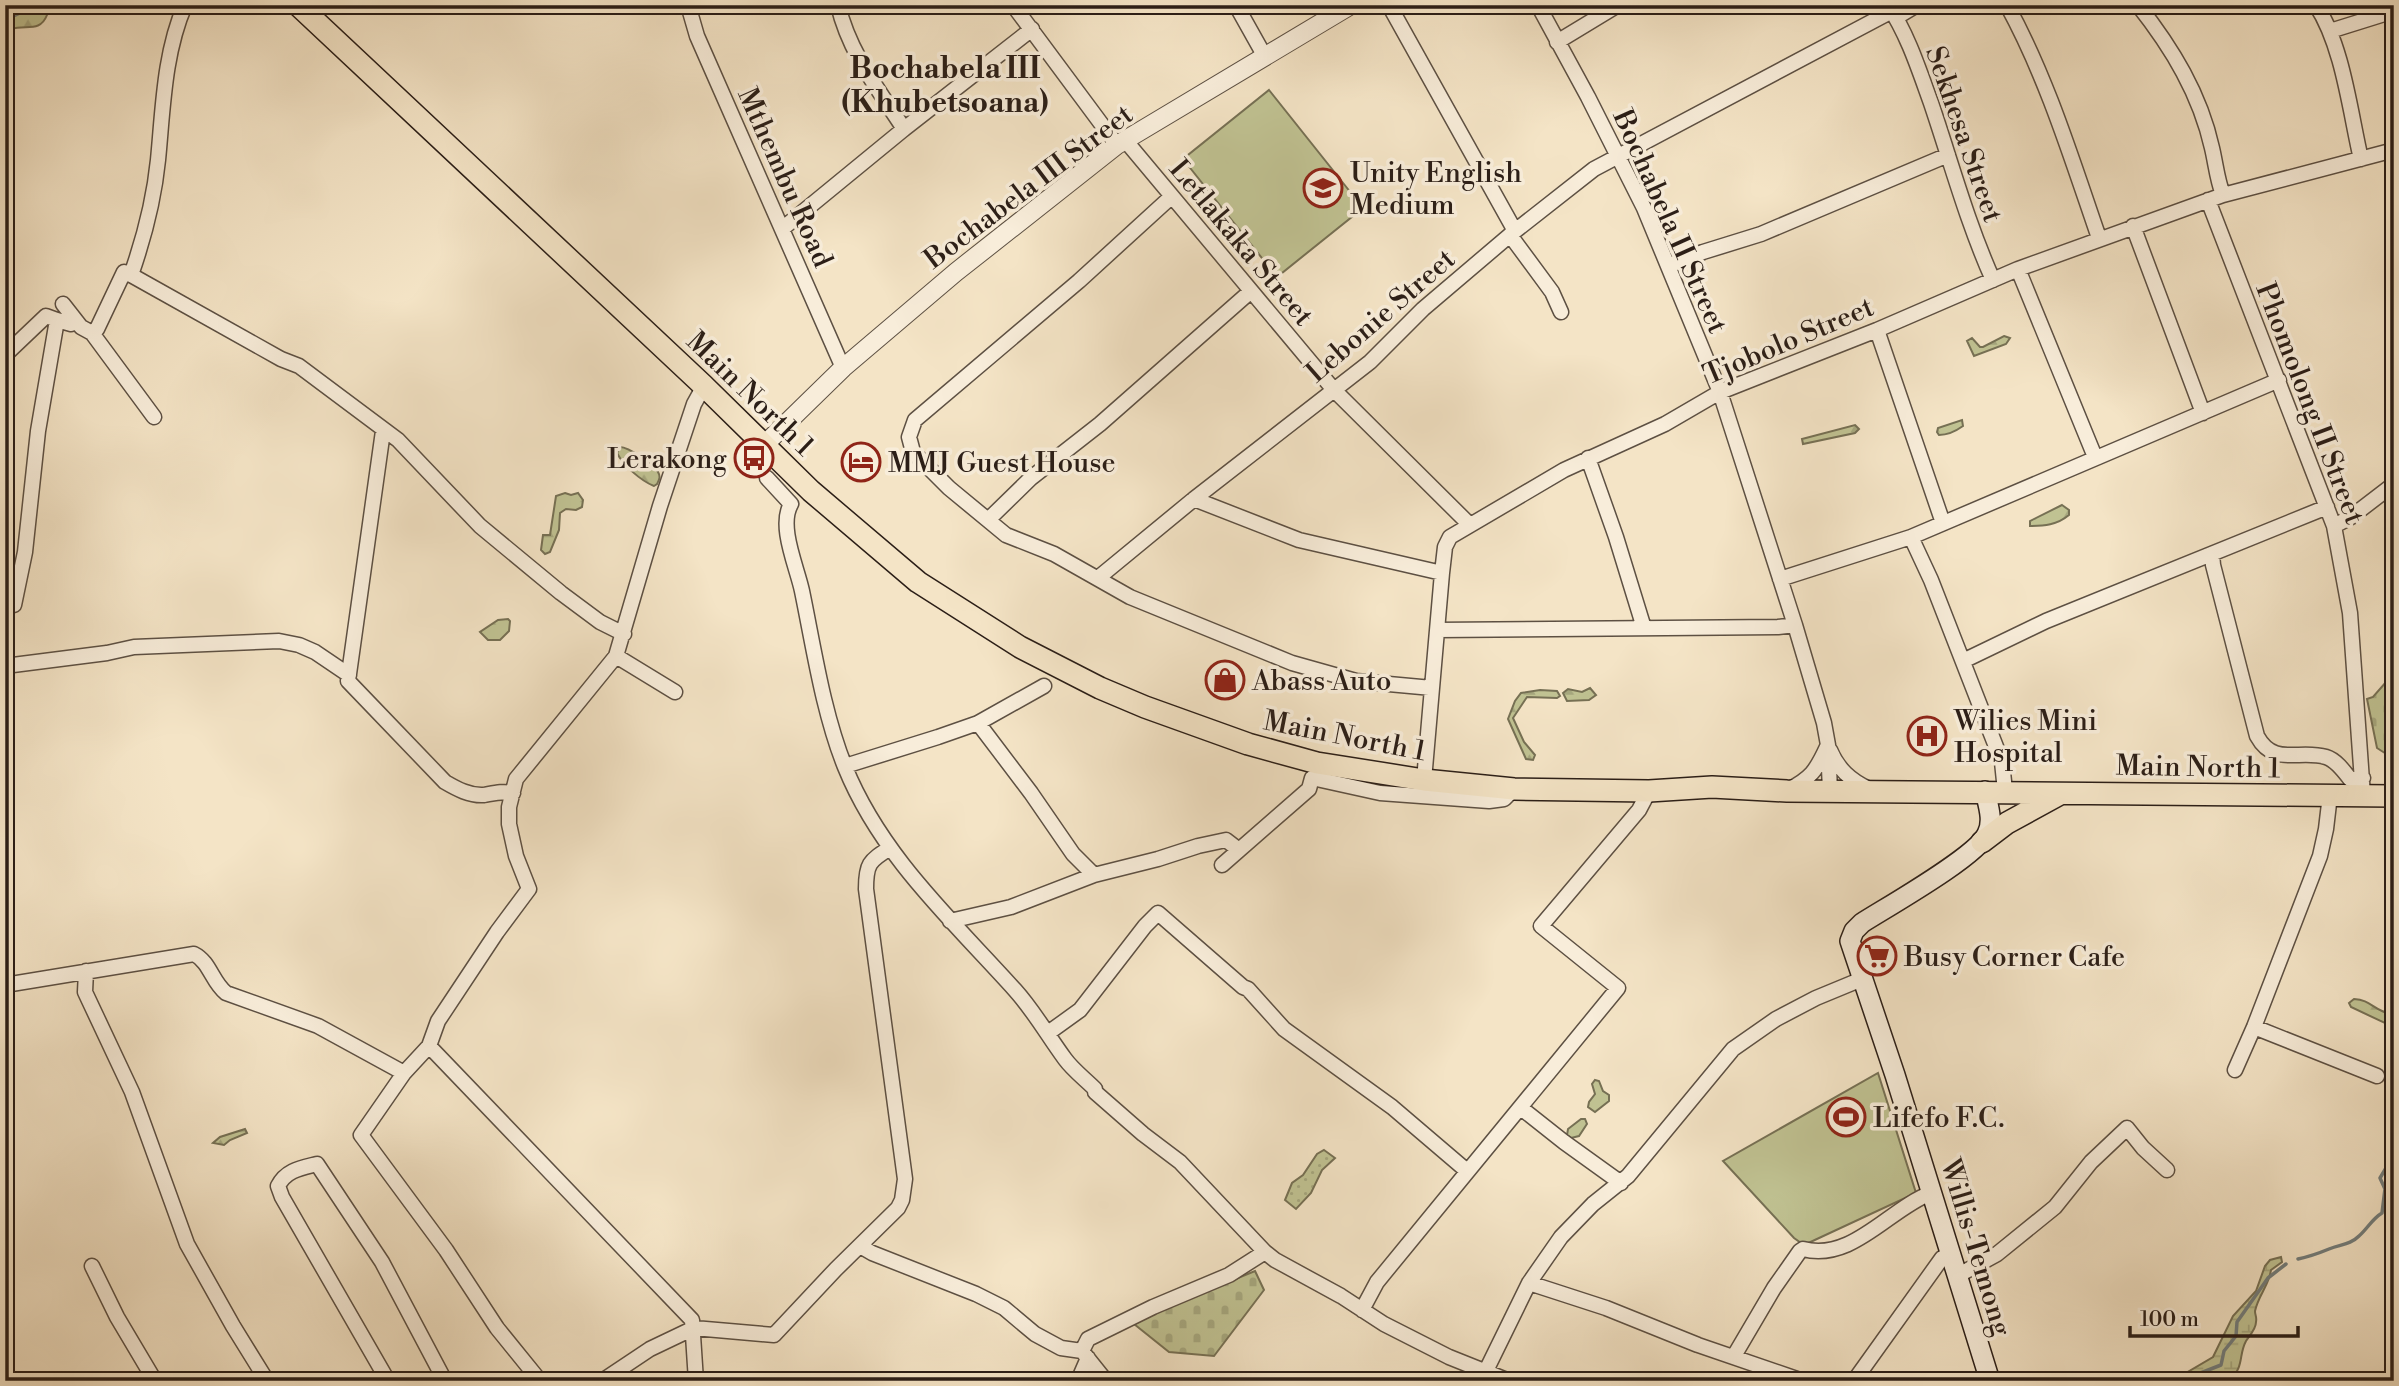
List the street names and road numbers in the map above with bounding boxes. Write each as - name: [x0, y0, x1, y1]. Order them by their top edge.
- street label: Sekhesa Street: [1917, 42, 2010, 227]
- street label: Mthembu Road: [729, 82, 840, 273]
- street label: Bochabela III Street: [917, 97, 1140, 278]
- street label: Bochabela II Street: [1604, 103, 1735, 339]
- street label: Letlakaka Street: [1161, 153, 1321, 333]
- street label: Lebonie Street: [1299, 242, 1463, 390]
- street label: Phomolong II Street: [2247, 278, 2372, 529]
- street label: Tjobolo Street: [1698, 290, 1879, 393]
- street label: Main North 1: [679, 324, 821, 464]
- street label: Main North 1: [1261, 704, 1429, 769]
- street label: Main North 1: [2115, 749, 2281, 786]
- street label: Willis-Temong: [1932, 1154, 2019, 1341]

